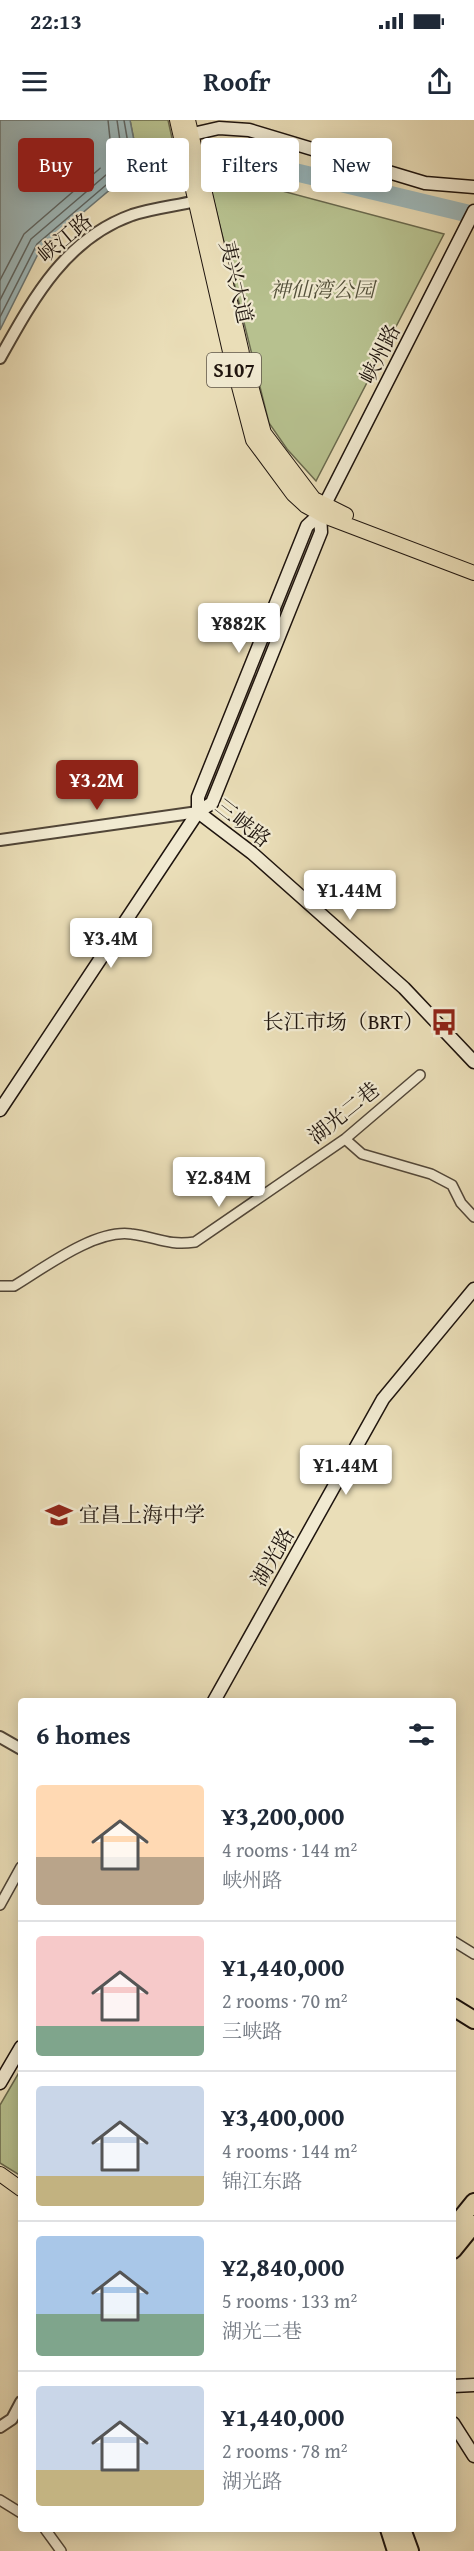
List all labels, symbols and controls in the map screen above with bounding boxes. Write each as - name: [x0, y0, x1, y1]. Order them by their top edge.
- text: 22:13: [30, 5, 82, 37]
- text: Roofr: [203, 61, 271, 101]
- icon: menu: [18, 65, 51, 98]
- icon: share: [423, 65, 456, 98]
- chip: Buy: [18, 138, 94, 192]
- chip: Rent: [106, 138, 189, 192]
- chip: Filters: [201, 138, 299, 192]
- chip: New: [311, 138, 392, 192]
- street label: 峡江路: [31, 205, 99, 270]
- street label: 夷兴大道: [212, 237, 261, 326]
- park label: 神仙湾公园: [270, 274, 377, 305]
- street label: 峡州路: [351, 319, 408, 389]
- road number: S107: [207, 353, 261, 387]
- pin: ¥882K: [197, 603, 281, 654]
- text: ¥882K: [212, 608, 266, 637]
- pin: ¥3.2M: [55, 760, 139, 811]
- text: ¥3.2M: [70, 765, 124, 794]
- street label: 三峡路: [209, 791, 278, 854]
- pin: ¥1.44M: [301, 870, 399, 921]
- text: ¥1.44M: [318, 875, 382, 904]
- pin: ¥3.4M: [69, 918, 153, 969]
- text: ¥3.4M: [84, 923, 138, 952]
- place label: 长江市场（BRT）: [263, 1006, 424, 1037]
- bus stop icon: 长江市场（BRT）: [429, 1007, 459, 1037]
- street label: 湖光二巷: [301, 1074, 386, 1151]
- pin: ¥2.84M: [170, 1157, 268, 1208]
- text: ¥2.84M: [187, 1162, 251, 1191]
- pin: ¥1.44M: [297, 1445, 395, 1496]
- text: ¥1.44M: [314, 1450, 378, 1479]
- place label: 宜昌上海中学: [79, 1499, 205, 1530]
- school or university icon: 宜昌上海中学: [44, 1500, 74, 1530]
- street label: 湖光路: [243, 1522, 302, 1592]
- text: 6 homes: [36, 1715, 131, 1754]
- icon: filters: [405, 1718, 438, 1751]
- text: ¥3,200,000: [222, 1796, 344, 1835]
- icon: home: [84, 1809, 156, 1881]
- text: 4 rooms · 144 m²: [222, 1835, 357, 1864]
- text: 峡州路: [222, 1865, 282, 1894]
- text: ¥1,440,000: [222, 1947, 344, 1986]
- icon: home: [84, 1960, 156, 2032]
- text: 2 rooms · 70 m²: [222, 1986, 348, 2015]
- text: 三峡路: [222, 2016, 282, 2045]
- text: ¥3,400,000: [222, 2097, 344, 2136]
- icon: home: [84, 2110, 156, 2182]
- text: 4 rooms · 144 m²: [222, 2136, 357, 2165]
- text: 锦江东路: [222, 2166, 302, 2195]
- text: ¥2,840,000: [222, 2247, 344, 2286]
- icon: home: [84, 2260, 156, 2332]
- text: 5 rooms · 133 m²: [222, 2286, 357, 2315]
- text: 湖光二巷: [222, 2316, 302, 2345]
- text: ¥1,440,000: [222, 2397, 344, 2436]
- icon: home: [84, 2410, 156, 2482]
- text: 2 rooms · 78 m²: [222, 2436, 348, 2465]
- text: 湖光路: [222, 2466, 282, 2495]

